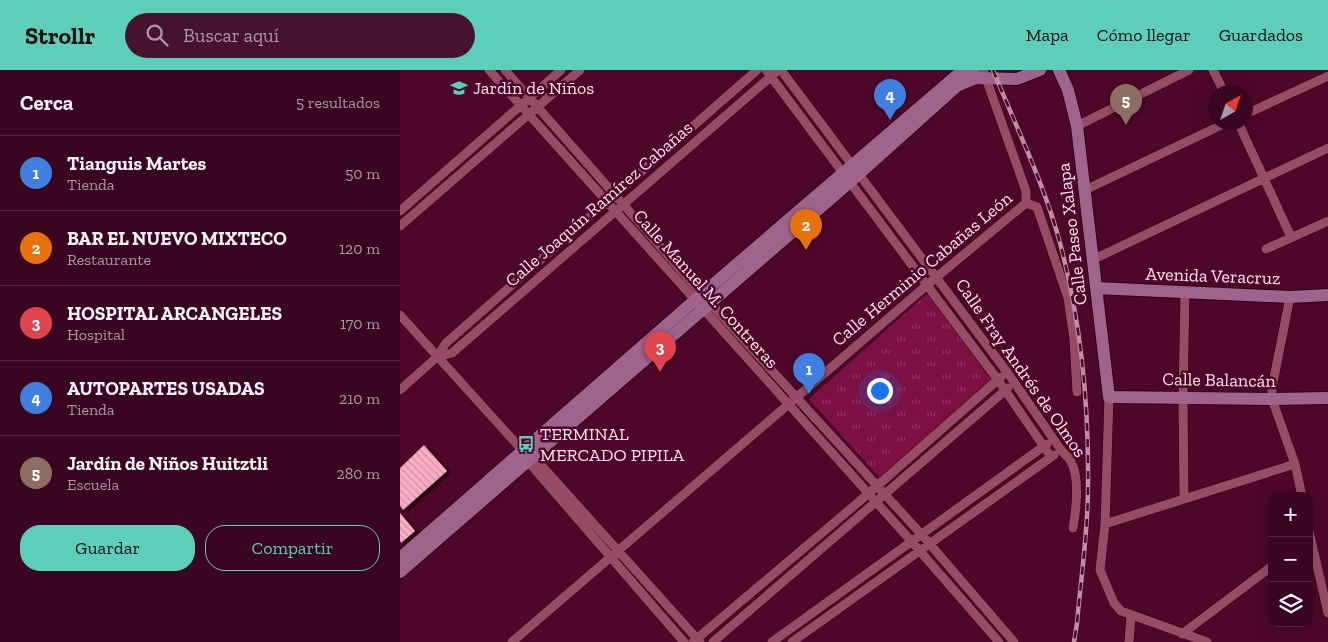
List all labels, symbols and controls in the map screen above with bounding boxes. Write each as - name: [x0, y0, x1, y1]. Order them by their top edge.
- search box: [125, 13, 475, 58]
- text: Strollr: [25, 21, 95, 50]
- icon: search: [143, 21, 171, 49]
- text: Buscar aquí: [183, 24, 279, 47]
- text: Mapa: [1026, 24, 1069, 46]
- text: Cómo llegar: [1097, 24, 1191, 46]
- text: Guardados: [1219, 24, 1303, 46]
- place label: Jardín de Niños: [473, 77, 594, 99]
- school or university icon: Jardín de Niños: [449, 78, 469, 98]
- pin: 4: [874, 79, 906, 120]
- pin: 5: [1110, 84, 1142, 125]
- north arrow: [1208, 85, 1253, 130]
- text: Cerca: [20, 90, 73, 115]
- text: 5 resultados: [296, 93, 380, 112]
- street label: Calle Joaquín Ramírez Cabañas: [501, 116, 697, 291]
- text: Tianguis Martes: [67, 152, 206, 175]
- street label: Calle Paseo Xalapa: [1052, 161, 1092, 306]
- text: 1: [33, 164, 39, 183]
- text: 50 m: [345, 164, 380, 183]
- text: Tienda: [67, 175, 115, 194]
- street label: Calle Herminio Cabañas León: [827, 187, 1017, 351]
- street label: Calle Manuel M. Contreras: [629, 205, 783, 373]
- pin: 2: [790, 209, 822, 250]
- text: BAR EL NUEVO MIXTECO: [67, 227, 287, 250]
- text: 2: [32, 239, 40, 258]
- text: 120 m: [339, 239, 380, 258]
- text: Restaurante: [67, 250, 151, 269]
- street label: Avenida Veracruz: [1145, 263, 1281, 289]
- street label: Calle Fray Andrés de Olmos: [951, 274, 1091, 462]
- text: HOSPITAL ARCANGELES: [67, 302, 282, 325]
- text: 3: [32, 314, 40, 333]
- text: 170 m: [340, 314, 380, 333]
- text: Hospital: [67, 325, 125, 344]
- pin: 3: [644, 331, 676, 372]
- pin: 1: [793, 353, 825, 394]
- street label: Calle Balancán: [1162, 368, 1276, 392]
- text: AUTOPARTES USADAS: [67, 377, 265, 400]
- your location: [867, 378, 893, 404]
- text: 4: [31, 389, 41, 408]
- text: 210 m: [339, 389, 380, 408]
- text: Tienda: [67, 400, 115, 419]
- place label: TERMINAL MERCADO PIPILA: [540, 423, 684, 466]
- bus stop icon: TERMINAL MERCADO PIPILA: [516, 434, 536, 454]
- text: Jardín de Niños Huitztli: [67, 452, 268, 475]
- text: 5: [32, 464, 40, 483]
- text: 280 m: [336, 464, 380, 483]
- text: Escuela: [67, 475, 119, 494]
- map controls: [1268, 492, 1313, 627]
- button: +: [1268, 492, 1313, 537]
- button: Guardar: [20, 525, 195, 571]
- button: Compartir: [205, 525, 380, 571]
- button: −: [1268, 537, 1313, 582]
- button: layers: [1268, 582, 1313, 627]

